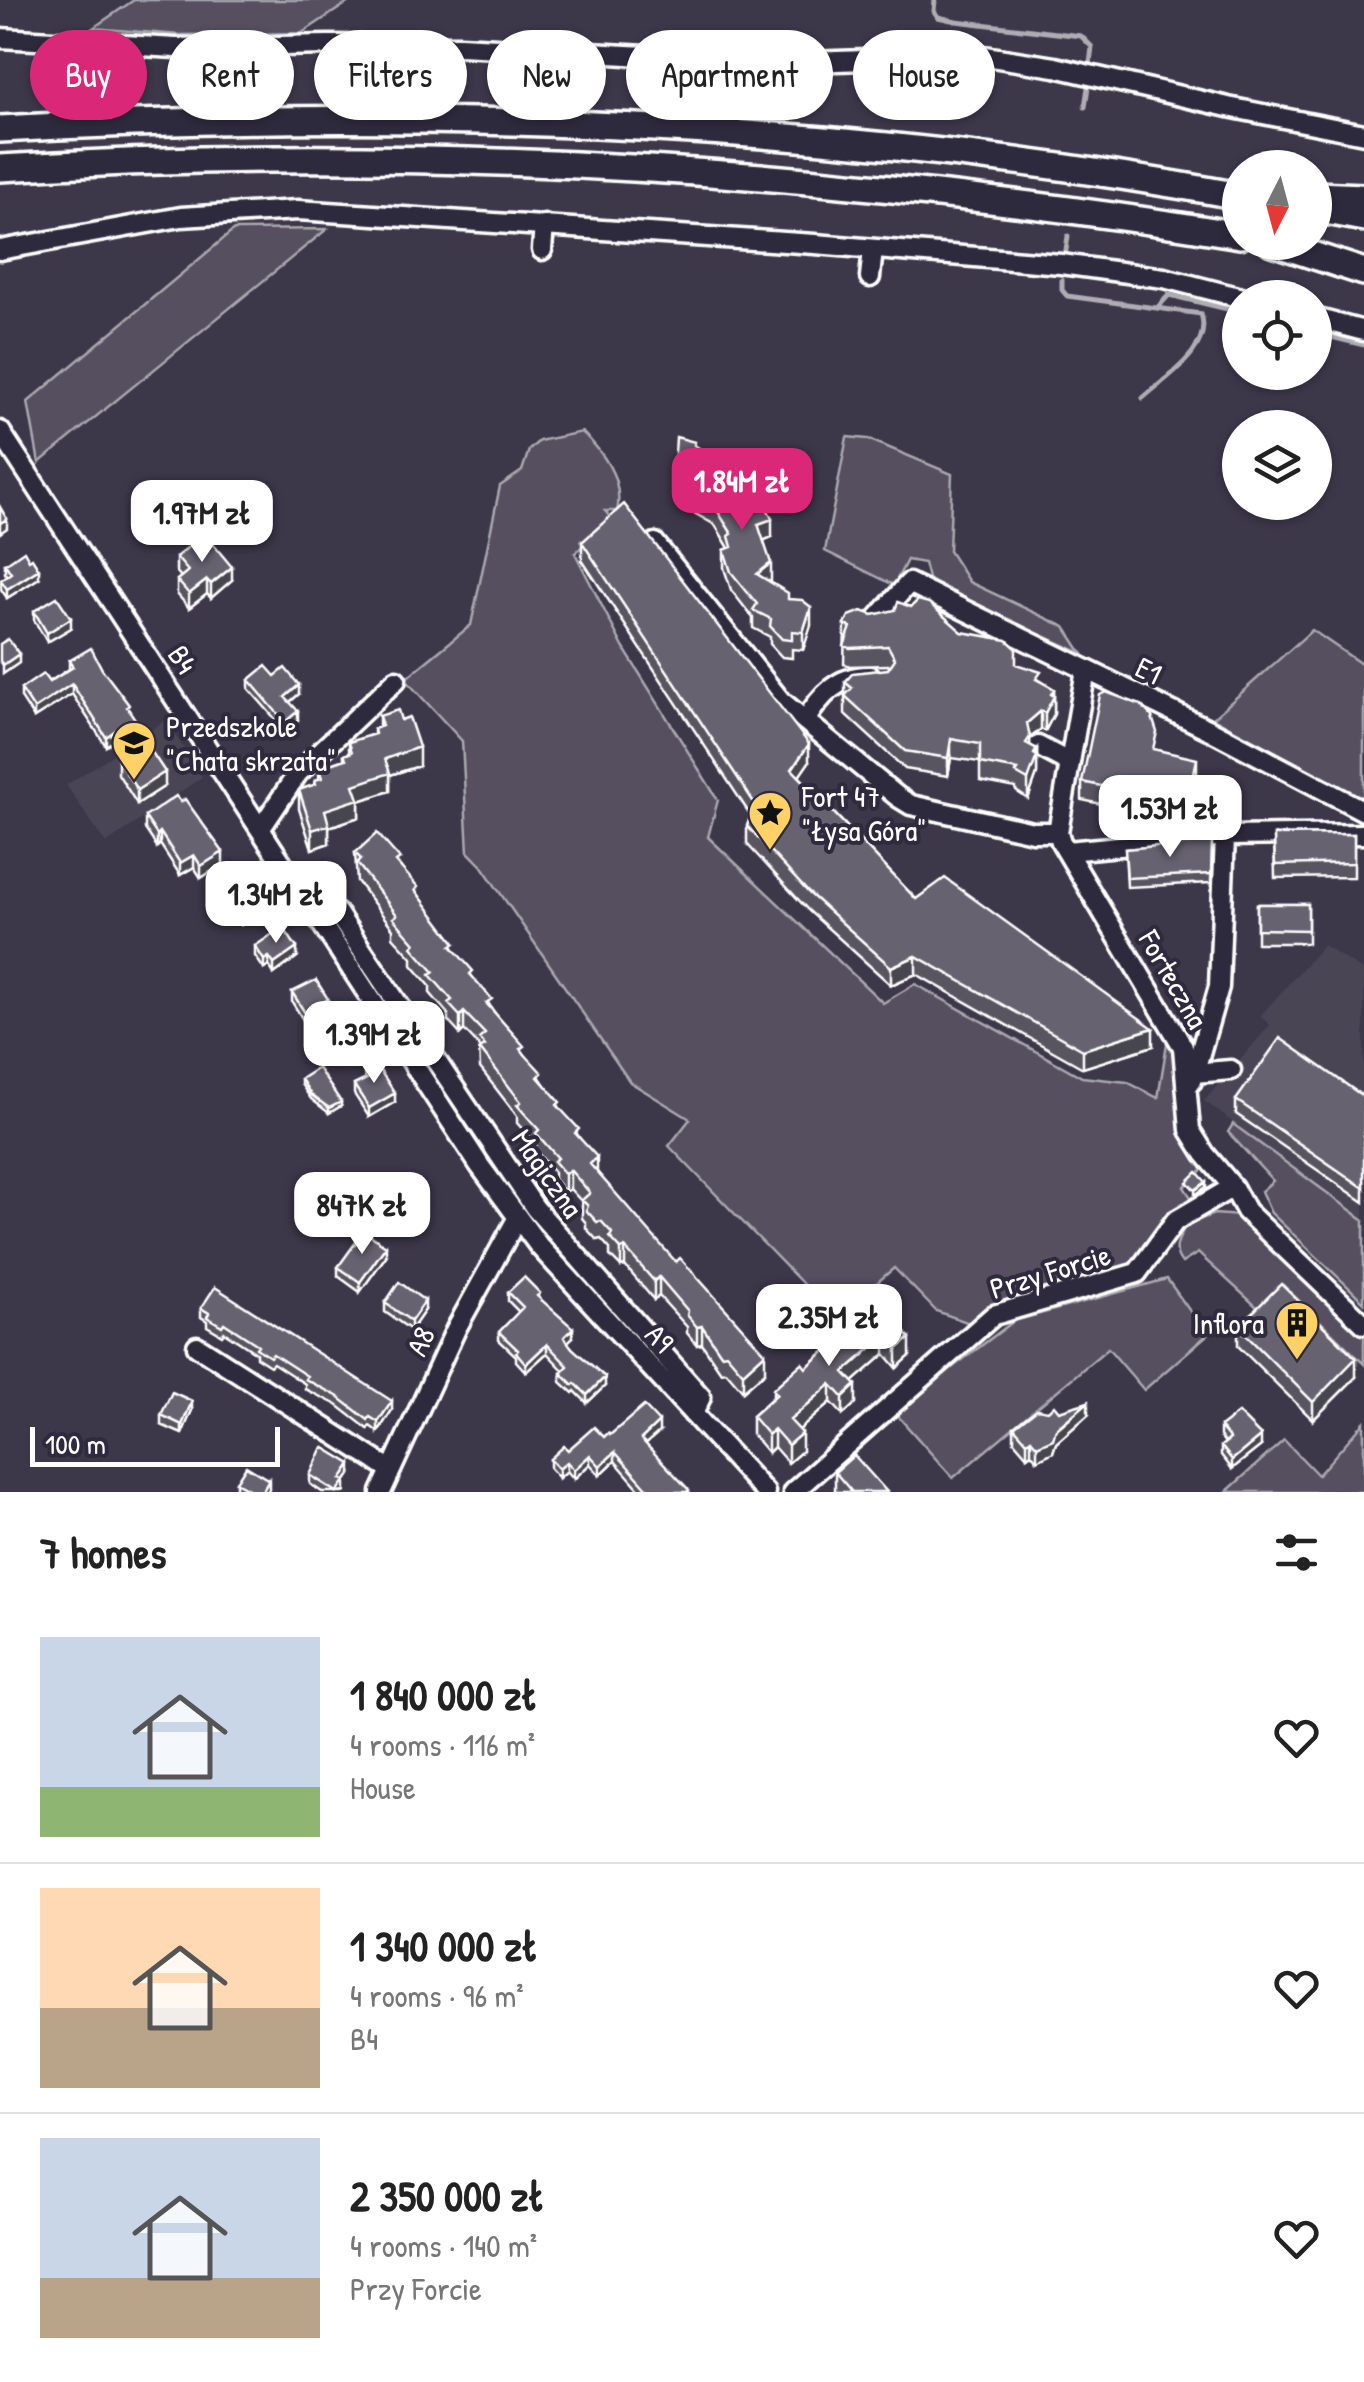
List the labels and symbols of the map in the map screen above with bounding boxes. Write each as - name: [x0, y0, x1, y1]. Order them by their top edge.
- north arrow: [1222, 150, 1332, 260]
- pin: 1.84M zł: [639, 448, 845, 533]
- pin: 1.97M zł: [99, 480, 305, 565]
- street label: B4: [159, 637, 207, 681]
- street label: E1: [1129, 647, 1169, 693]
- place label: Przedszkole "Chata skrzata": [166, 706, 336, 780]
- school or university icon: Przedszkole "Chata skrzata": [111, 720, 157, 781]
- pin: 1.53M zł: [1067, 775, 1273, 860]
- place label: Fort 47 "Łysa Góra": [801, 776, 926, 850]
- place icon: Fort 47 "Łysa Góra": [747, 790, 793, 851]
- pin: 1.34M zł: [173, 861, 379, 946]
- street label: Forteczna: [1129, 922, 1218, 1036]
- pin: 1.39M zł: [271, 1001, 477, 1086]
- street label: Magiczna: [503, 1121, 593, 1225]
- pin: 847K zł: [270, 1172, 454, 1257]
- street label: Przy Forcie: [985, 1234, 1115, 1308]
- pin: 2.35M zł: [726, 1284, 932, 1369]
- building icon: Inflora: [1274, 1300, 1320, 1361]
- place label: Inflora: [1193, 1303, 1264, 1343]
- street label: A9: [637, 1315, 683, 1361]
- street label: A8: [396, 1320, 444, 1362]
- scale bar: [30, 1422, 280, 1466]

